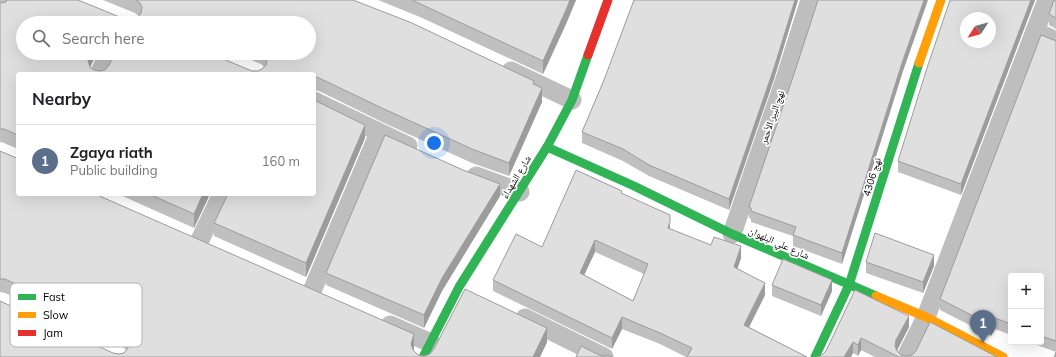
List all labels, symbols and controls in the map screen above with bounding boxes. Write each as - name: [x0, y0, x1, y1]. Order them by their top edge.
- north arrow: [960, 12, 996, 48]
- search box: [16, 16, 316, 60]
- icon: search: [30, 27, 52, 49]
- text: Search here: [62, 29, 144, 48]
- text: Nearby: [32, 88, 91, 109]
- street label: نهج البير الأحمر: [756, 88, 787, 146]
- your location: [424, 133, 444, 153]
- text: Zgaya riath: [70, 143, 153, 162]
- text: 1: [41, 153, 49, 169]
- text: 160 m: [262, 153, 300, 169]
- street label: شارع الشهداء: [498, 153, 534, 201]
- street label: نهج 4306: [860, 156, 884, 198]
- text: Public building: [70, 162, 158, 178]
- street label: شارع علي البلهوان: [746, 224, 812, 264]
- map controls: [1008, 273, 1044, 345]
- button: +: [1008, 273, 1044, 309]
- legend: [10, 283, 142, 347]
- text: Fast: [43, 290, 65, 304]
- text: Slow: [43, 308, 69, 322]
- button: −: [1008, 309, 1044, 345]
- pin: 1: [970, 310, 996, 343]
- text: Jam: [43, 326, 63, 340]

